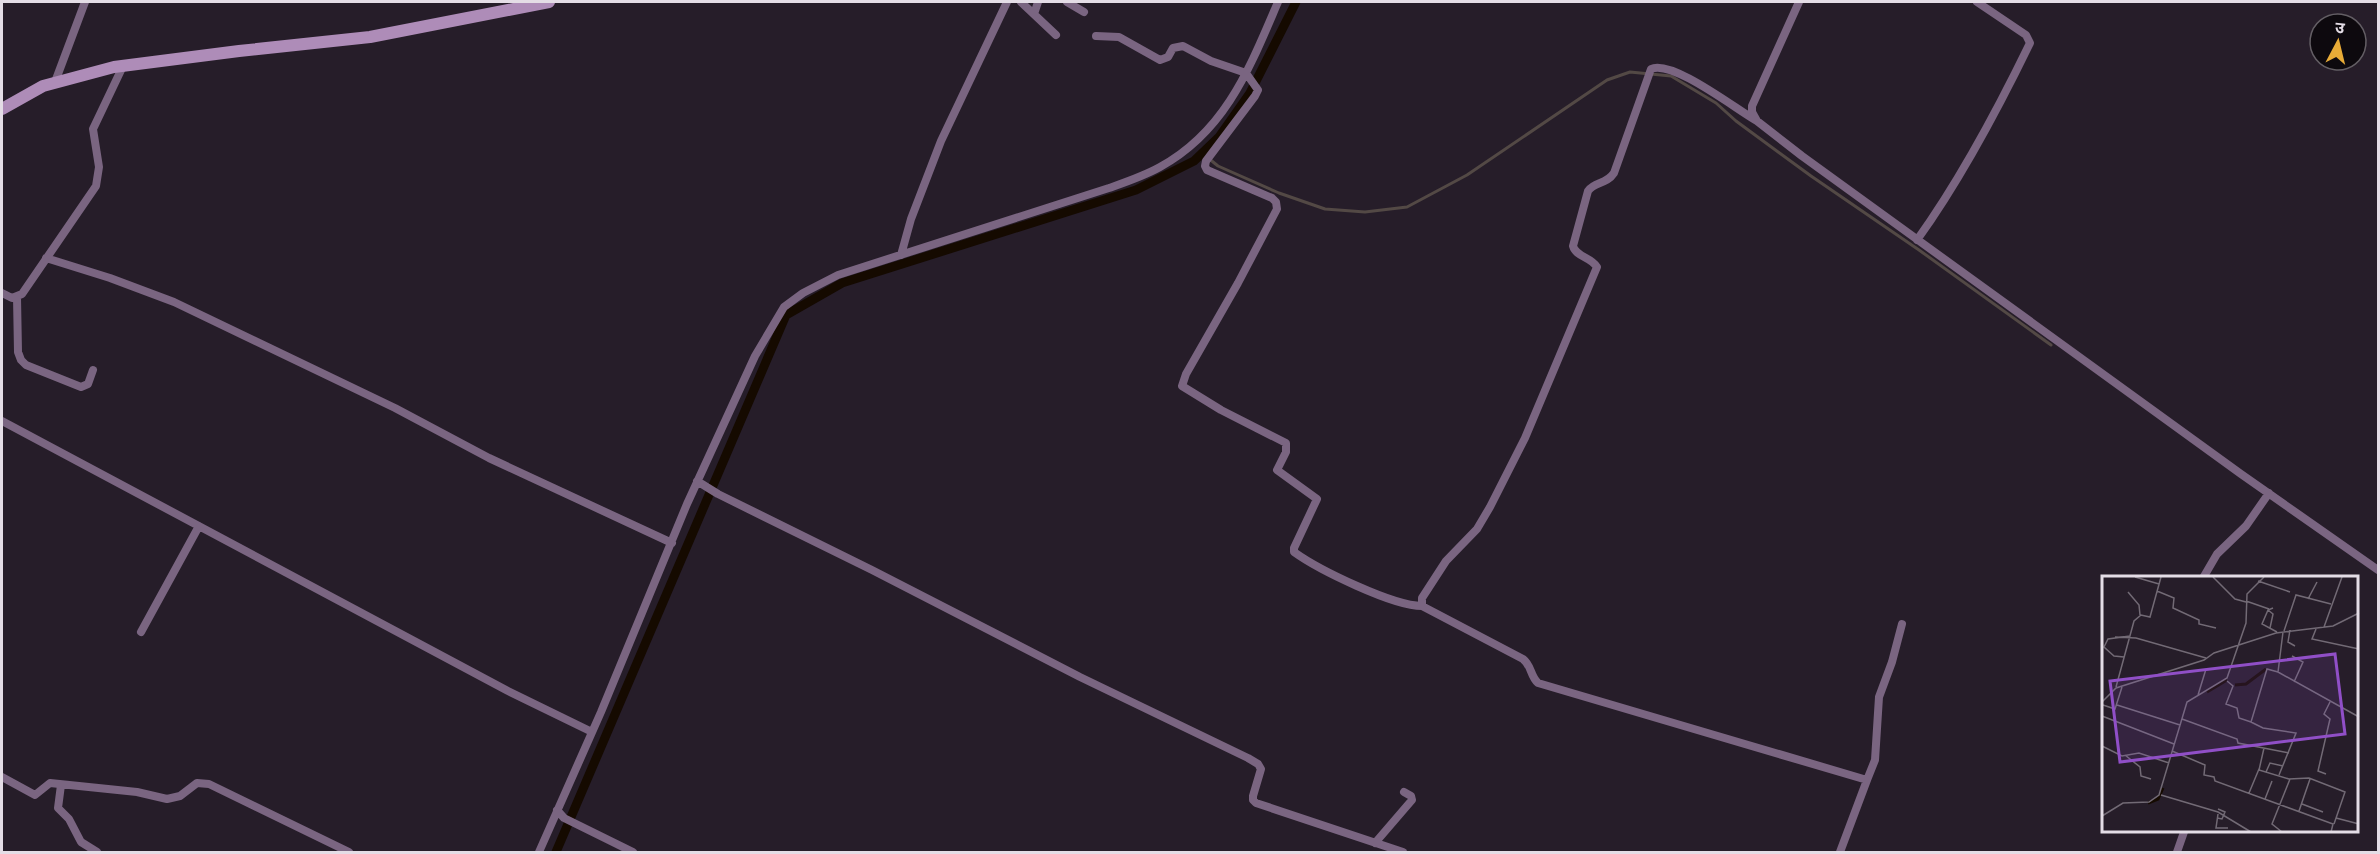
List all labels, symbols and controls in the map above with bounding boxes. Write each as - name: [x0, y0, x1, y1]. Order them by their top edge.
- north arrow: [2308, 12, 2368, 72]
- text: उ: [2334, 18, 2346, 38]
- inset map: [2102, 576, 2359, 833]

